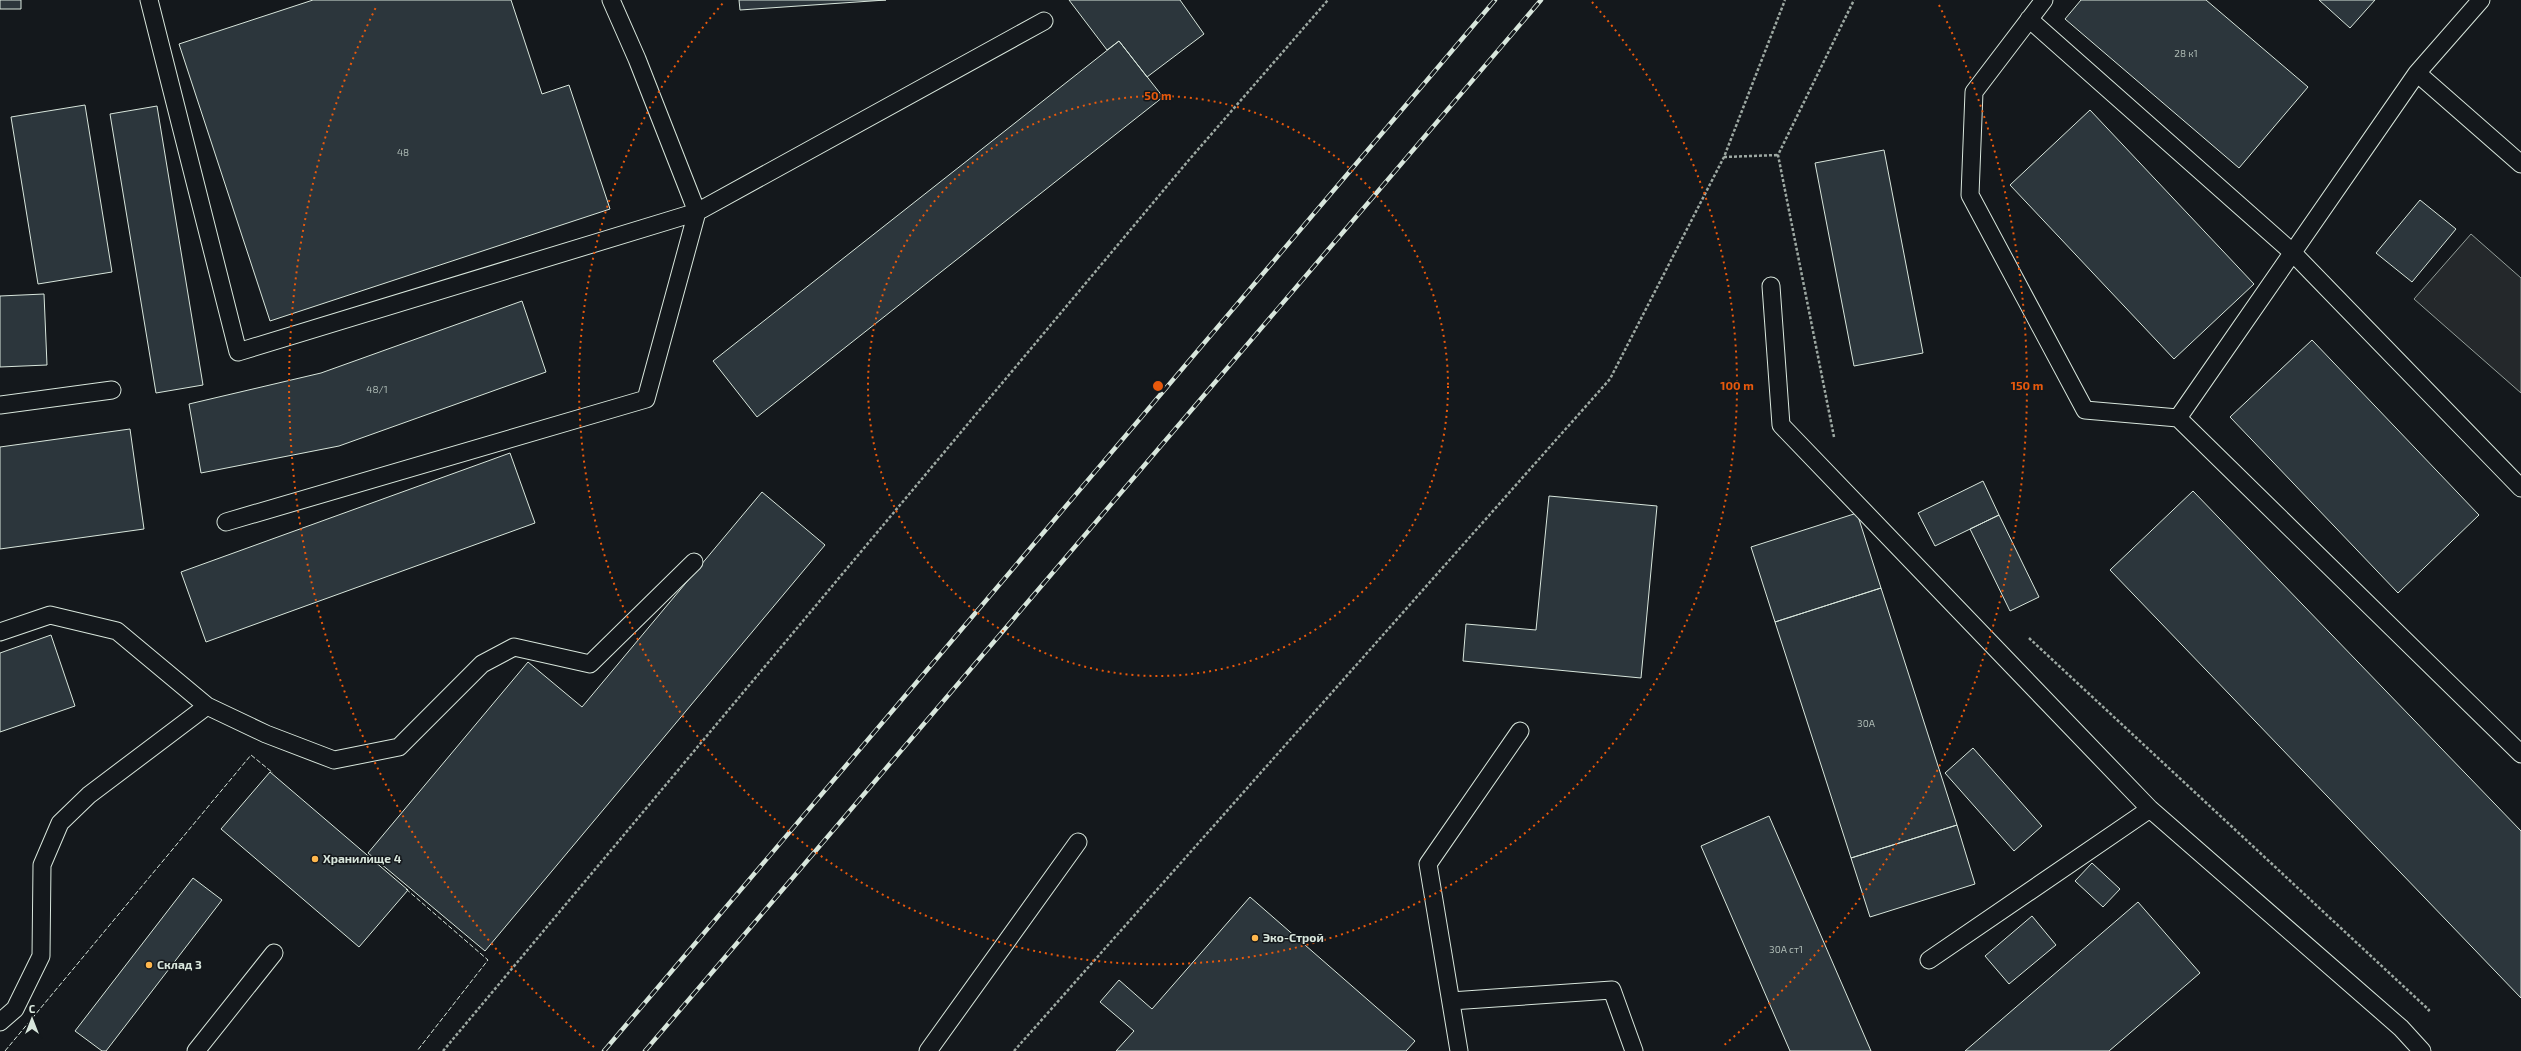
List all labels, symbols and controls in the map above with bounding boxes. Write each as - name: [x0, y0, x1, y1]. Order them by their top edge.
- house number: 28 к1: [2174, 47, 2198, 59]
- text: 50 m: [1144, 88, 1172, 102]
- house number: 48: [397, 146, 409, 158]
- text: 100 m: [1720, 378, 1754, 392]
- text: 150 m: [2011, 378, 2043, 392]
- centre of rings: [1151, 379, 1165, 393]
- house number: 48/1: [366, 383, 388, 395]
- house number: 30А: [1857, 717, 1876, 729]
- place label: Хранилище 4: [323, 851, 402, 865]
- marker: Хранилище 4: [310, 854, 320, 864]
- place label: Эко-Строй: [1263, 930, 1324, 944]
- marker: Эко-Строй: [1250, 933, 1260, 943]
- house number: 30А ст1: [1769, 943, 1803, 955]
- place label: Склад 3: [157, 957, 202, 971]
- marker: Склад 3: [144, 960, 154, 970]
- north arrow: [12, 999, 52, 1039]
- text: С: [29, 1002, 36, 1015]

